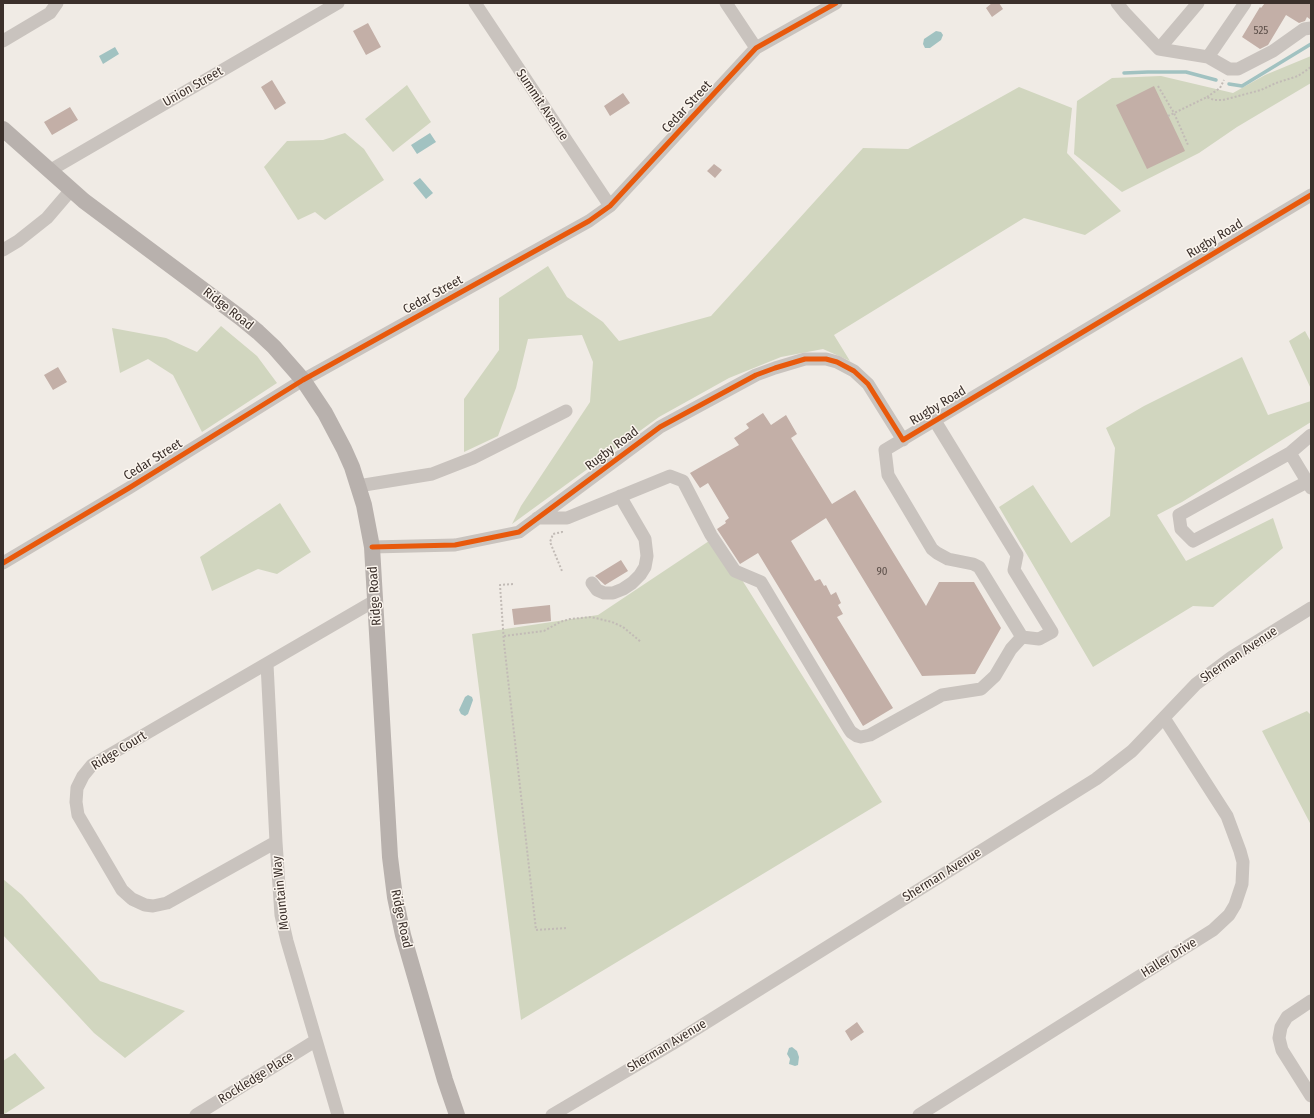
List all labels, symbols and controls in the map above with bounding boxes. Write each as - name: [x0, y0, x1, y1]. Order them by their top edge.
- house number: 525: [1254, 24, 1268, 38]
- street label: Union Street: [160, 64, 226, 110]
- street label: Summit Avenue: [512, 66, 572, 144]
- street label: Cedar Street: [659, 78, 715, 136]
- street label: Rugby Road: [1184, 216, 1246, 262]
- street label: Cedar Street: [401, 272, 465, 318]
- street label: Ridge Road: [200, 284, 256, 334]
- street label: Rugby Road: [907, 383, 969, 429]
- street label: Rugby Road: [582, 424, 642, 474]
- street label: Cedar Street: [121, 436, 185, 484]
- house number: 90: [876, 565, 888, 579]
- street label: Ridge Road: [365, 566, 385, 626]
- street label: Sherman Avenue: [1197, 623, 1281, 687]
- street label: Ridge Court: [89, 728, 149, 774]
- street label: Sherman Avenue: [900, 845, 984, 905]
- street label: Mountain Way: [269, 855, 293, 931]
- street label: Ridge Road: [387, 888, 415, 950]
- street label: Haller Drive: [1138, 935, 1200, 981]
- street label: Sherman Avenue: [625, 1016, 709, 1076]
- street label: Rockledge Place: [216, 1049, 296, 1107]

